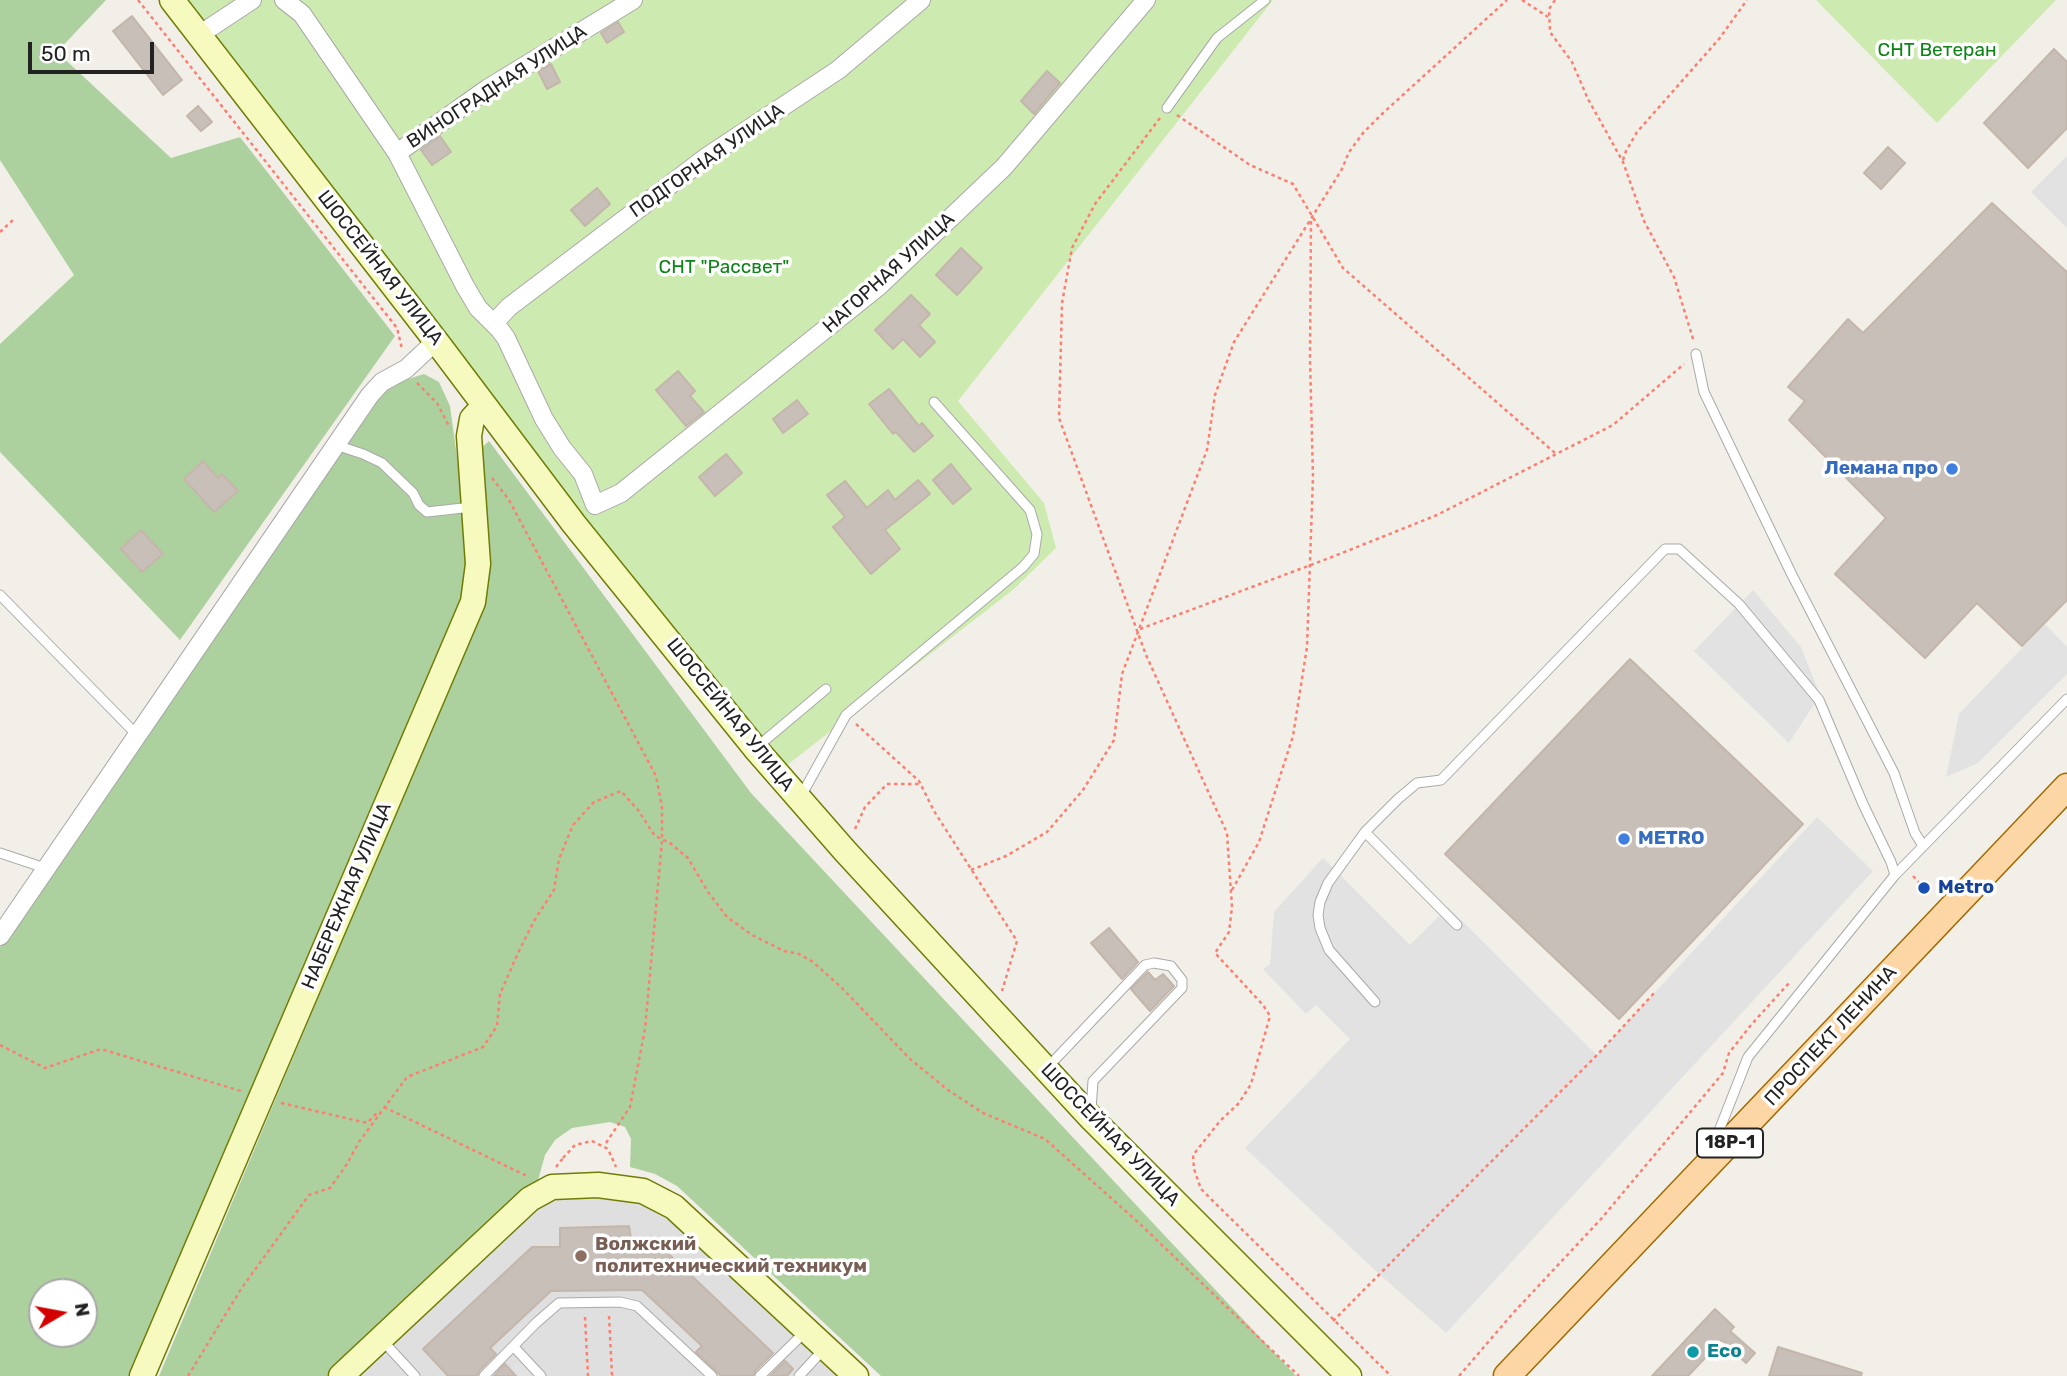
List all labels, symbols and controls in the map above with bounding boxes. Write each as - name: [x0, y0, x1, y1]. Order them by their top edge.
- street label: ВИНОГРАДНАЯ УЛИЦА: [403, 20, 591, 154]
- scale bar: [32, 28, 158, 72]
- park label: СНТ Ветеран: [1878, 40, 1996, 62]
- text: 50 m: [41, 41, 91, 66]
- street label: ПОДГОРНАЯ УЛИЦА: [626, 99, 788, 223]
- street label: ШОССЕЙНАЯ УЛИЦА: [312, 186, 448, 350]
- street label: НАГОРНАЯ УЛИЦА: [818, 208, 960, 338]
- park label: СНТ "Рассвет": [659, 257, 789, 279]
- place label: Лемана про: [1824, 458, 1938, 480]
- marker: Лемана про: [1944, 461, 1960, 477]
- street label: ШОССЕЙНАЯ УЛИЦА: [661, 634, 799, 796]
- street label: НАБЕРЕЖНАЯ УЛИЦА: [297, 799, 397, 993]
- place label: METRO: [1638, 828, 1704, 850]
- marker: METRO: [1616, 831, 1632, 847]
- place label: Metro: [1938, 877, 1994, 899]
- marker: Metro: [1916, 880, 1932, 896]
- street label: ПРОСПЕКТ ЛЕНИНА: [1760, 961, 1902, 1111]
- street label: ШОССЕЙНАЯ УЛИЦА: [1036, 1059, 1184, 1211]
- road number: 18Р-1: [1697, 1128, 1763, 1158]
- place label: Волжский политехнический техникум: [595, 1234, 867, 1278]
- marker: Волжский политехнический техникум: [573, 1248, 589, 1264]
- north arrow: [28, 1278, 98, 1348]
- text: N: [70, 1301, 95, 1318]
- place label: Eco: [1707, 1341, 1742, 1363]
- marker: Eco: [1685, 1344, 1701, 1360]

